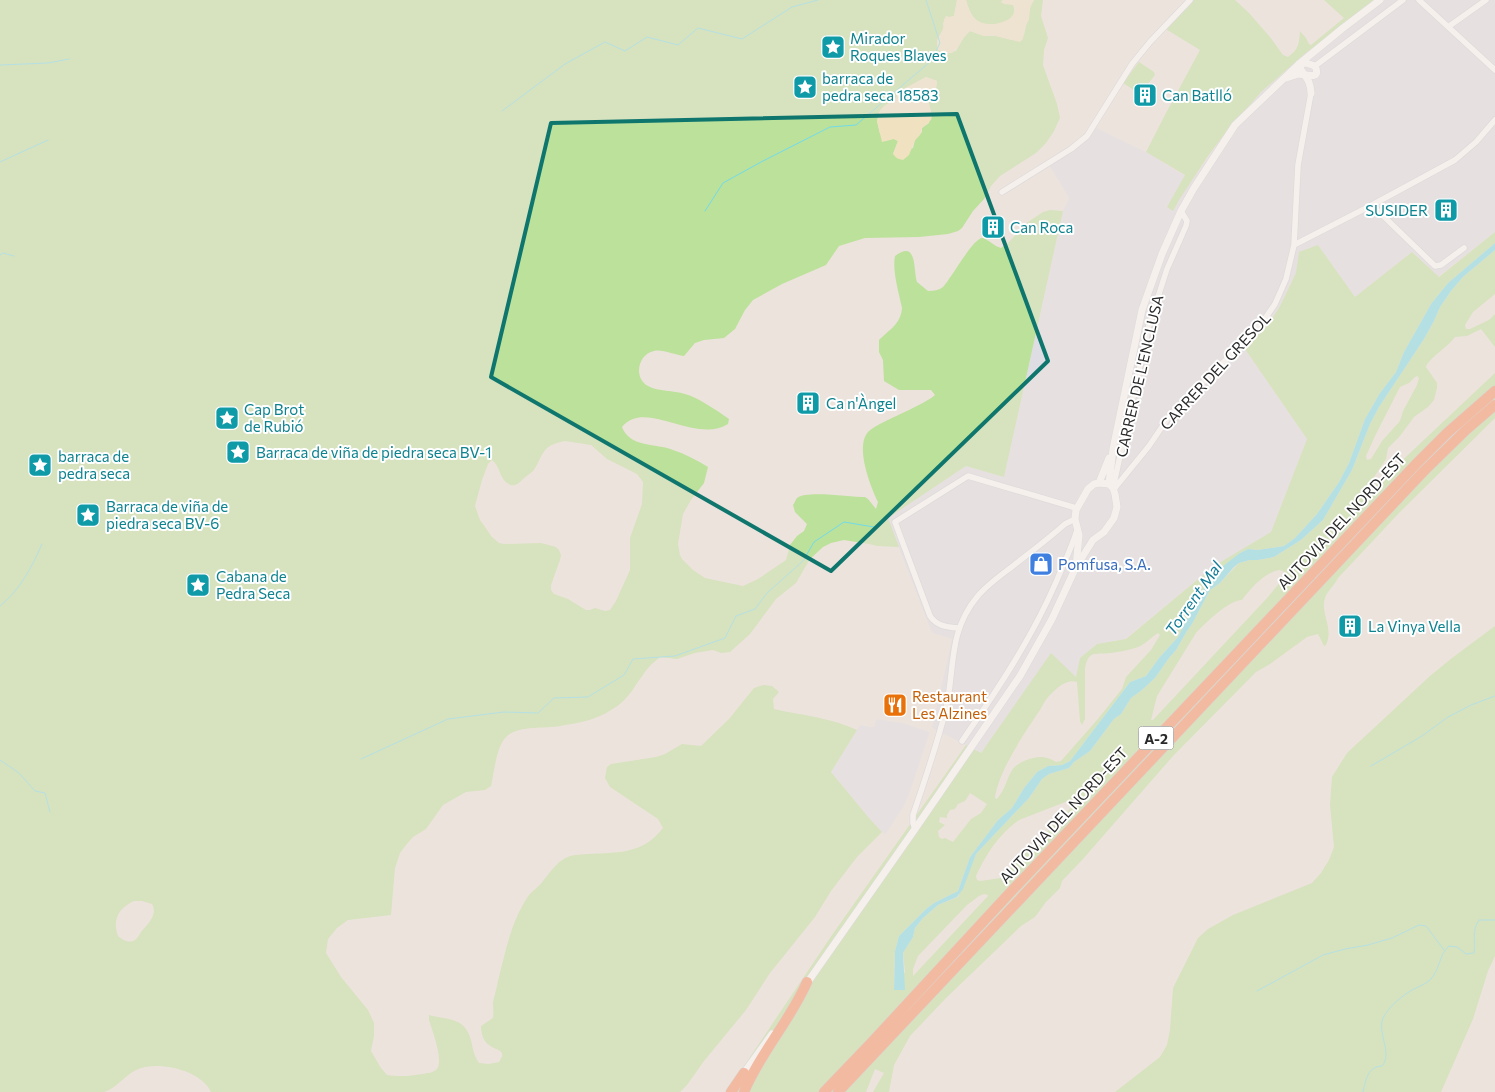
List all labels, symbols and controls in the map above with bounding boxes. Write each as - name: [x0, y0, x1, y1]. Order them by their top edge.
- place label: Mirador Roques Blaves: [850, 29, 947, 64]
- place icon: Mirador Roques Blaves: [820, 34, 846, 60]
- place label: barraca de pedra seca 18583: [822, 69, 939, 104]
- place icon: barraca de pedra seca 18583: [792, 74, 818, 100]
- building icon: Can Batlló: [1132, 82, 1158, 108]
- place label: Can Batlló: [1162, 86, 1232, 104]
- building icon: SUSIDER: [1433, 197, 1459, 223]
- place label: SUSIDER: [1365, 201, 1428, 219]
- building icon: Can Roca: [980, 214, 1006, 240]
- place label: Can Roca: [1010, 218, 1073, 236]
- street label: CARRER DE L'ENCLUSA: [1112, 293, 1166, 459]
- street label: CARRER DEL GRESOL: [1156, 308, 1274, 433]
- building icon: Ca n'Àngel: [795, 390, 821, 416]
- place label: Ca n'Àngel: [826, 393, 896, 412]
- place label: Cap Brot de Rubió: [244, 400, 304, 435]
- place icon: Cap Brot de Rubió: [214, 405, 240, 431]
- place icon: Barraca de viña de piedra seca BV-1: [225, 439, 251, 465]
- place label: Barraca de viña de piedra seca BV-1: [256, 443, 492, 461]
- place label: barraca de pedra seca: [58, 447, 130, 482]
- street label: AUTOVIA DEL NORD-EST: [1273, 449, 1409, 593]
- place icon: barraca de pedra seca: [27, 452, 53, 478]
- place label: Barraca de viña de piedra seca BV-6: [106, 497, 228, 532]
- place icon: Barraca de viña de piedra seca BV-6: [75, 502, 101, 528]
- shop icon: Pomfusa, S.A.: [1028, 551, 1054, 577]
- place label: Pomfusa, S.A.: [1058, 555, 1151, 573]
- water label: Torrent Mal: [1161, 557, 1226, 639]
- place label: Cabana de Pedra Seca: [216, 567, 290, 602]
- place icon: Cabana de Pedra Seca: [185, 572, 211, 598]
- building icon: La Vinya Vella: [1337, 613, 1363, 639]
- place label: La Vinya Vella: [1368, 617, 1461, 635]
- place label: Restaurant Les Alzines: [912, 687, 987, 722]
- restaurant icon: Restaurant Les Alzines: [882, 692, 908, 718]
- road number: A-2: [1138, 726, 1174, 750]
- street label: AUTOVIA DEL NORD-EST: [995, 743, 1131, 887]

